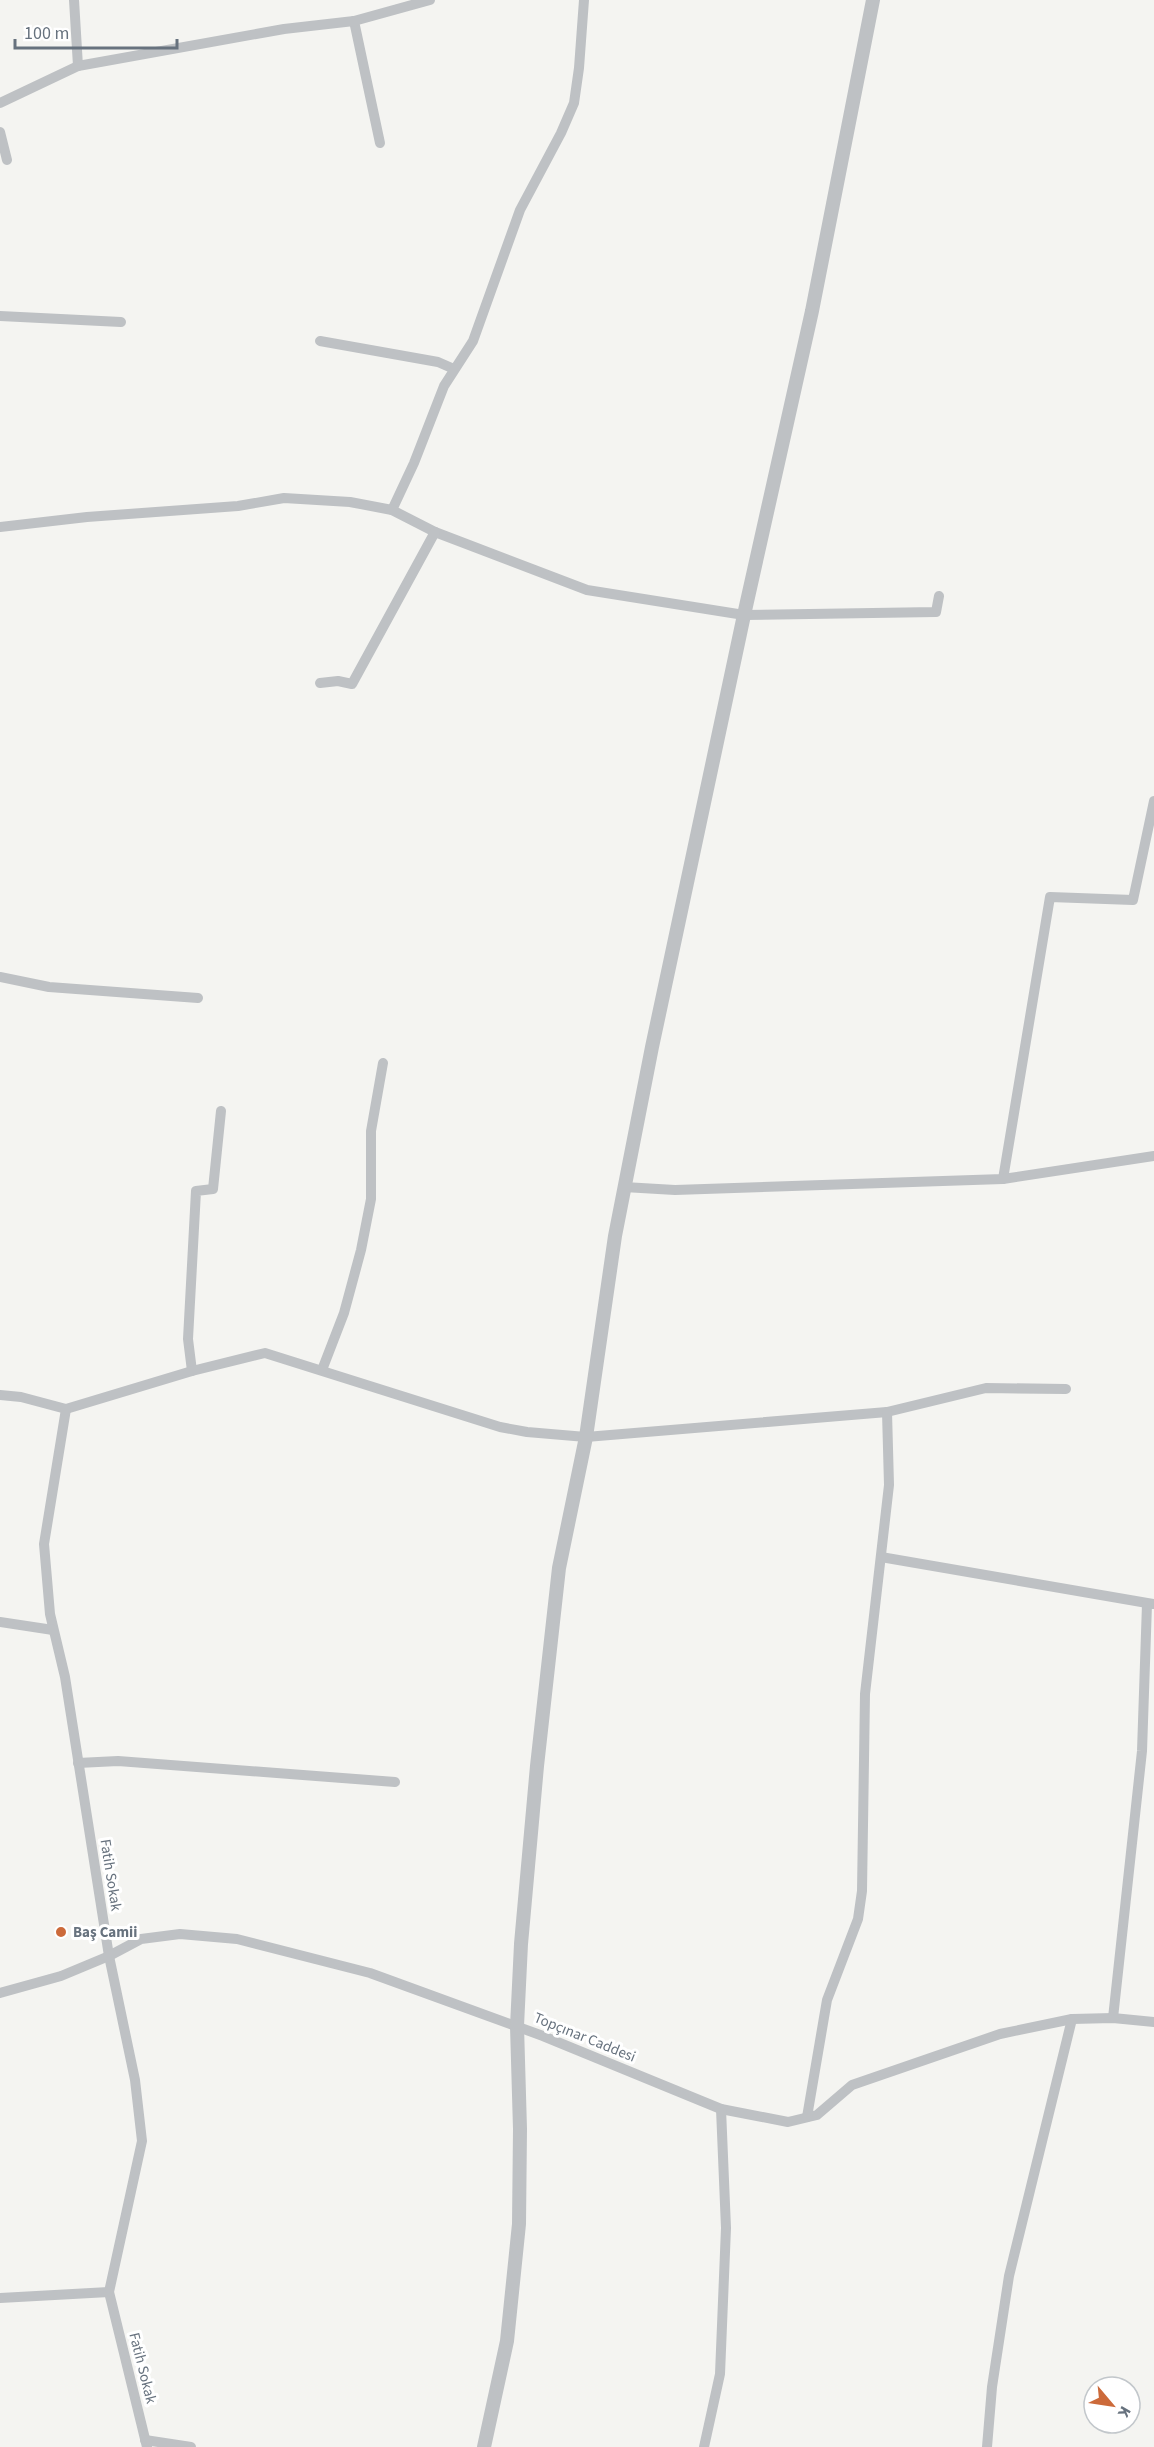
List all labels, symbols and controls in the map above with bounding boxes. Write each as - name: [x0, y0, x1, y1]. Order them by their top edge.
- scale bar: [15, 12, 177, 50]
- text: 100 m: [24, 21, 69, 46]
- street label: Fatih Sokak: [94, 1838, 127, 1913]
- place label: Baş Camii: [73, 1922, 137, 1943]
- marker: Baş Camii: [54, 1925, 68, 1939]
- street label: Topçınar Caddesi: [531, 2007, 639, 2067]
- street label: Fatih Sokak: [124, 2330, 162, 2406]
- north arrow: [1082, 2375, 1142, 2435]
- text: K: [1112, 2402, 1136, 2422]

